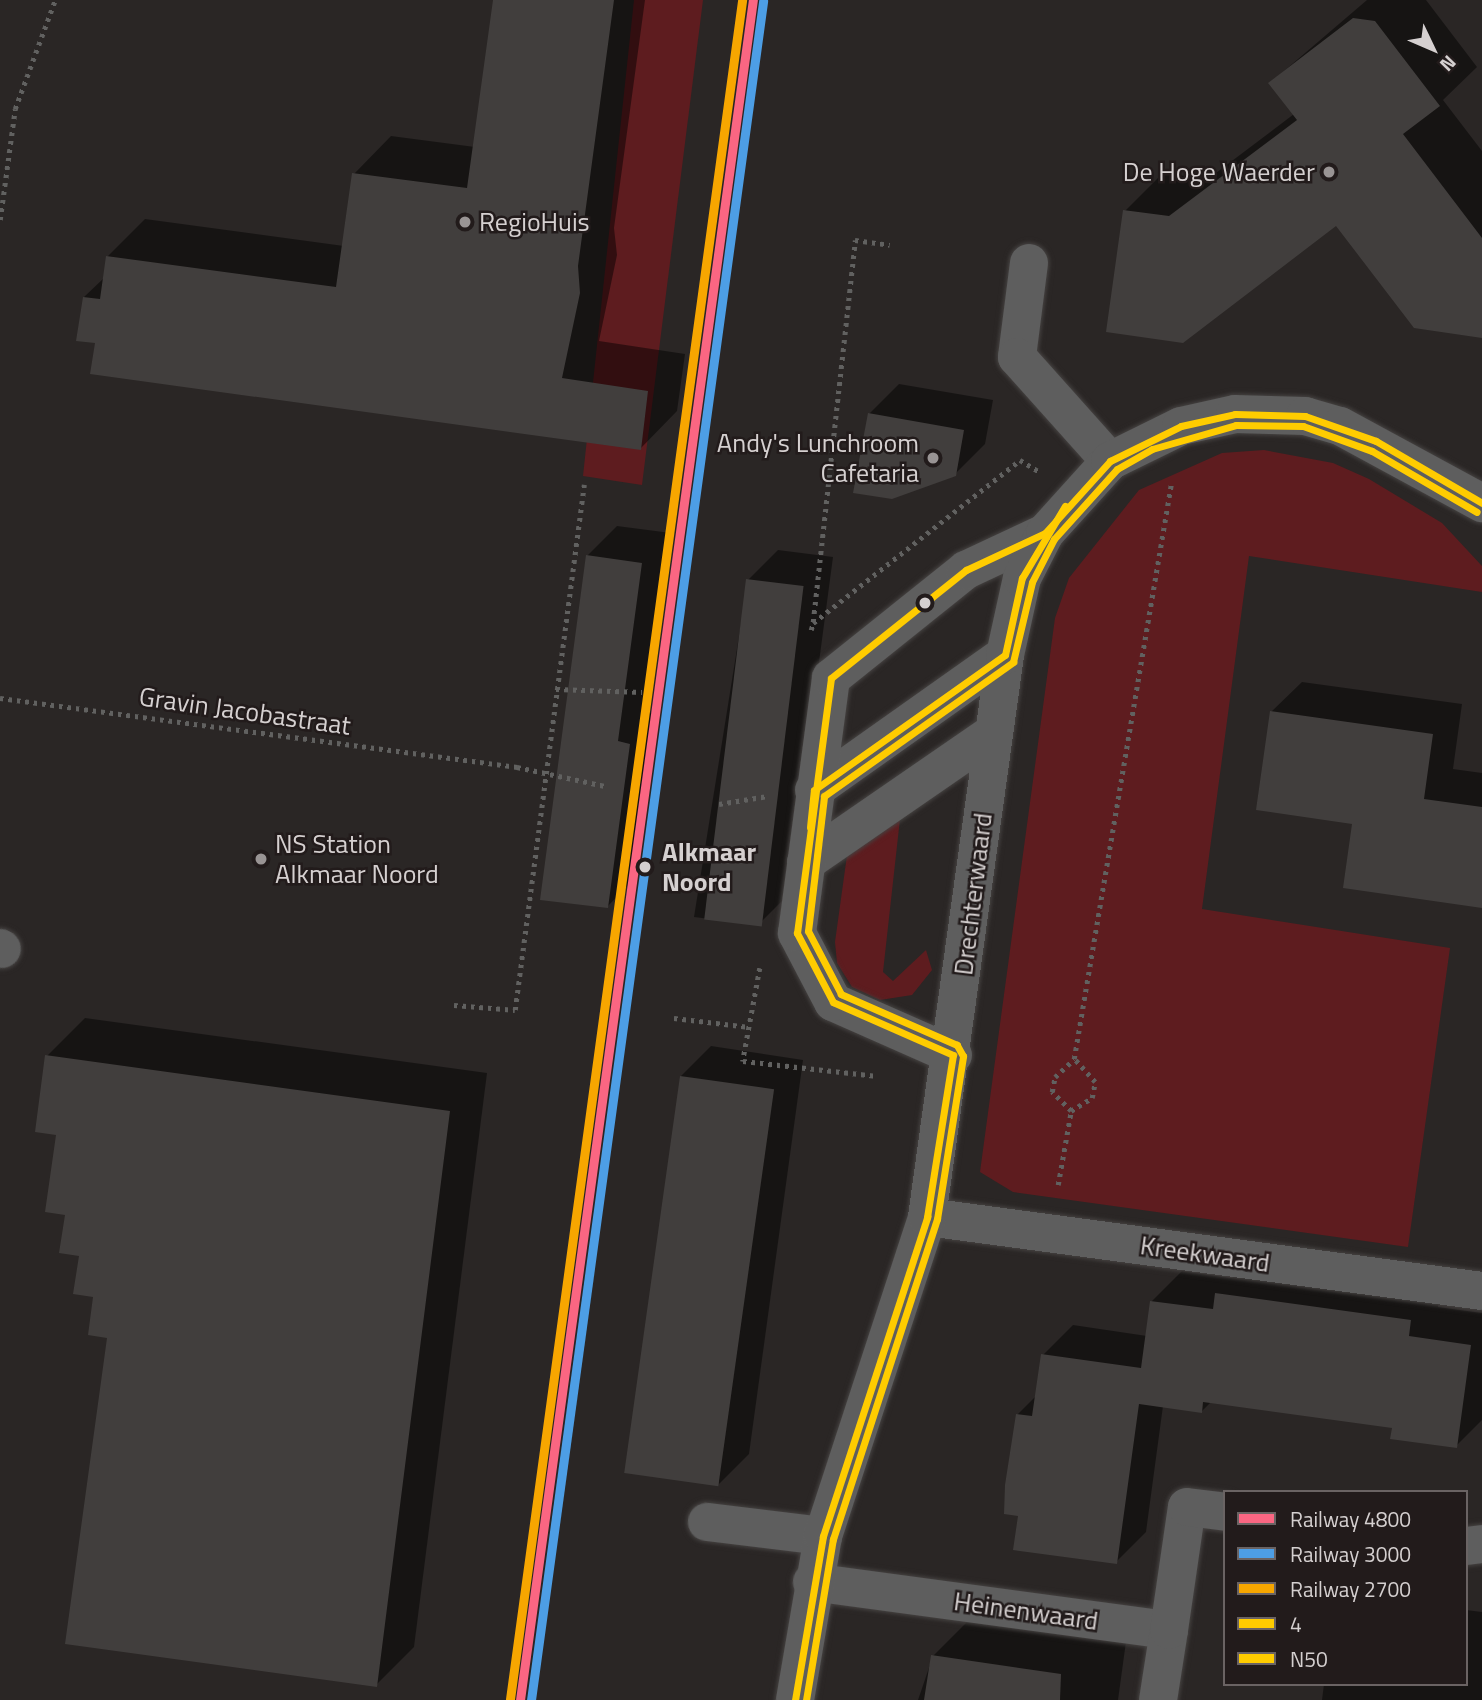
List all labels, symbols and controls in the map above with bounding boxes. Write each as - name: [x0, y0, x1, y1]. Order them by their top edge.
- north arrow: [1398, 14, 1468, 84]
- text: N: [1433, 49, 1463, 79]
- place label: De Hoge Waerder: [1123, 156, 1315, 188]
- marker: De Hoge Waerder: [1321, 164, 1337, 180]
- place label: RegioHuis: [479, 206, 590, 238]
- marker: RegioHuis: [457, 214, 473, 230]
- place label: Andy's Lunchroom Cafetaria: [717, 427, 919, 488]
- marker: Andy's Lunchroom Cafetaria: [925, 450, 941, 466]
- unlabelled marker: [918, 596, 932, 610]
- street label: Gravin Jacobastraat: [137, 681, 353, 741]
- street label: Drechterwaard: [948, 811, 998, 977]
- place label: NS Station Alkmaar Noord: [275, 828, 439, 890]
- place label: Alkmaar Noord: [662, 836, 756, 898]
- marker: NS Station Alkmaar Noord: [253, 851, 269, 867]
- marker: Alkmaar Noord: [634, 856, 656, 878]
- street label: Kreekwaard: [1138, 1229, 1272, 1279]
- legend: [1223, 1490, 1468, 1686]
- text: Railway 4800: [1290, 1503, 1411, 1535]
- text: Railway 3000: [1290, 1538, 1411, 1570]
- text: Railway 2700: [1290, 1573, 1411, 1605]
- street label: Heinenwaard: [952, 1585, 1100, 1637]
- text: 4: [1290, 1608, 1302, 1640]
- text: N50: [1290, 1643, 1328, 1675]

